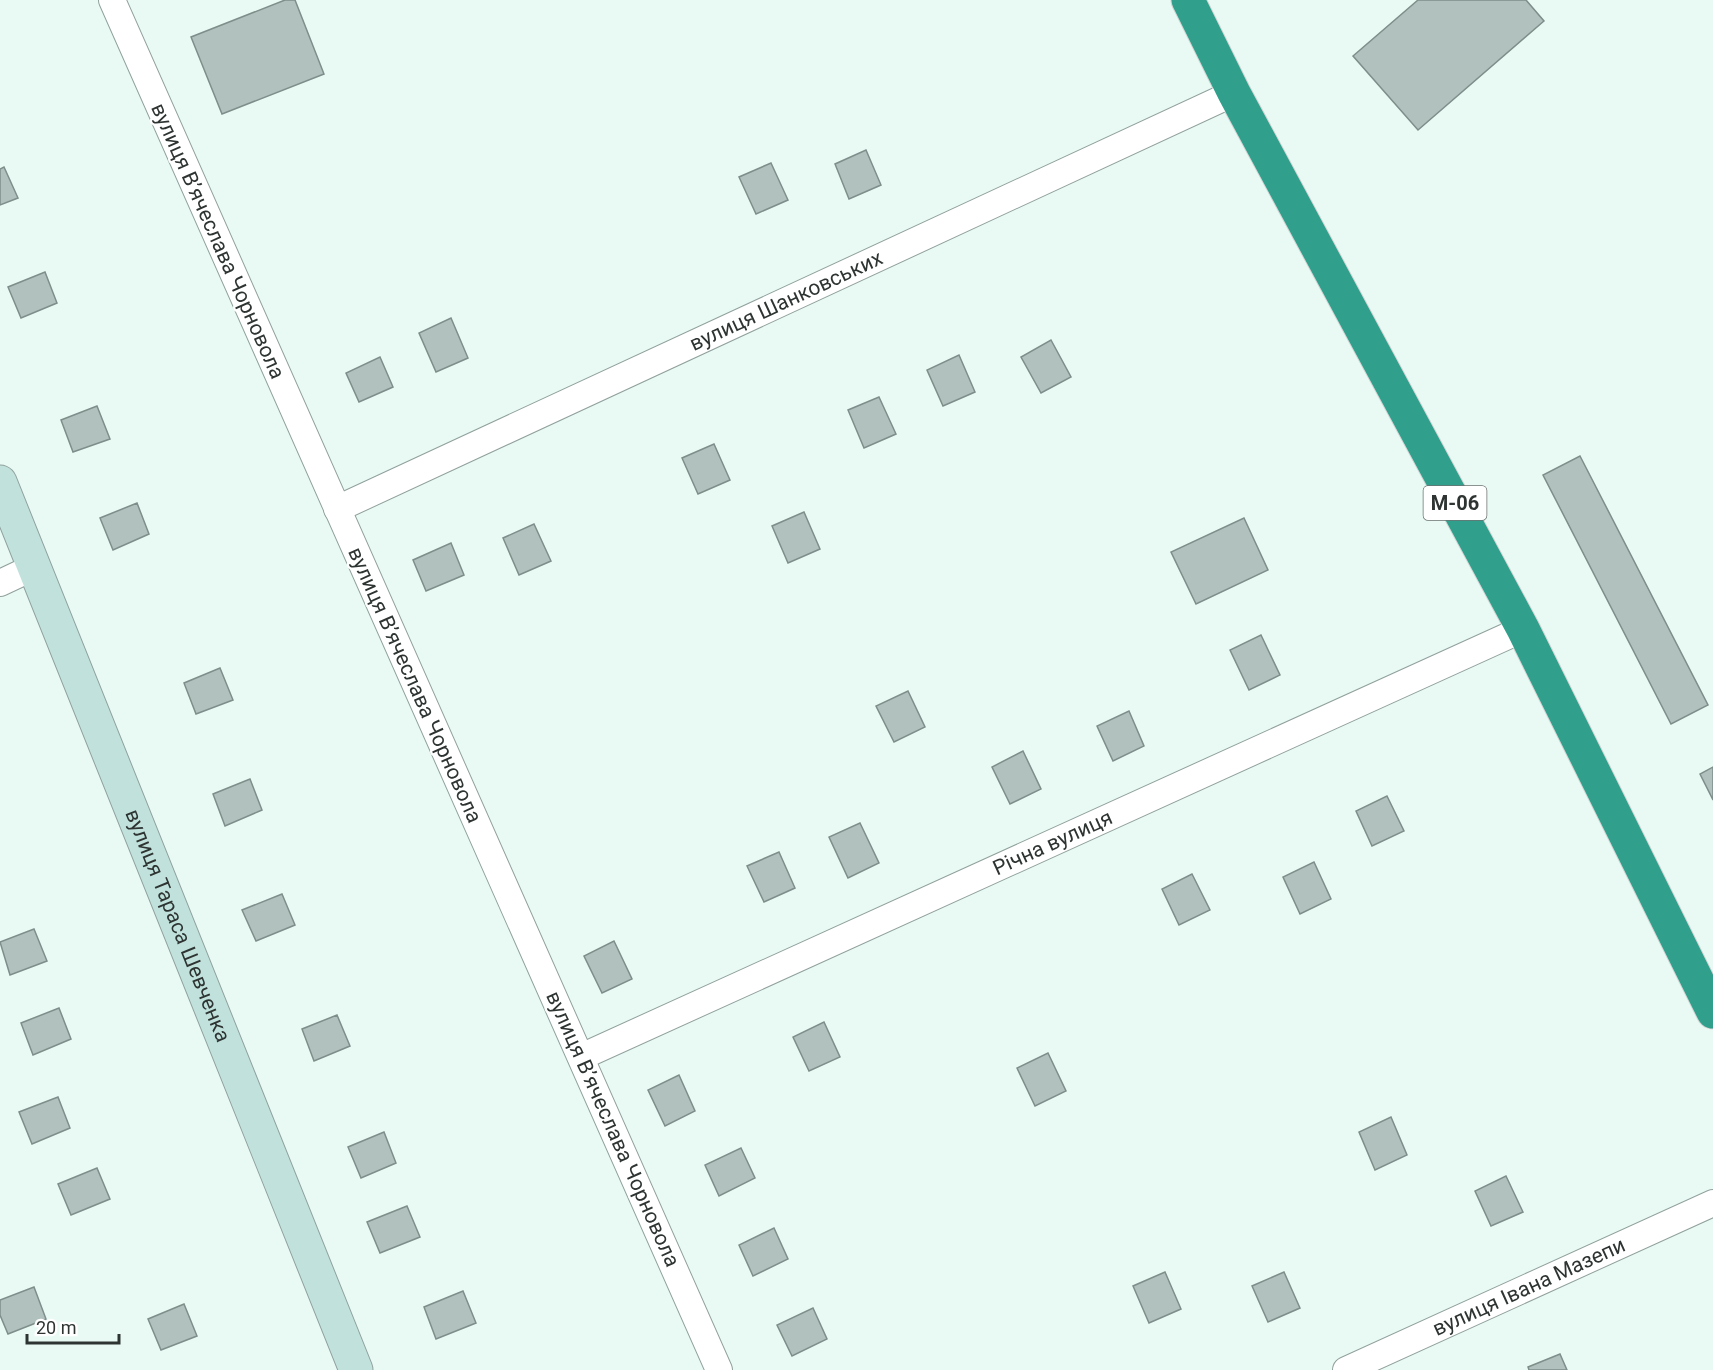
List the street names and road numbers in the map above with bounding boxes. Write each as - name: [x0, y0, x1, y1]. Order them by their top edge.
- street label: вулиця Вʼячеслава Чорновола: [146, 99, 290, 383]
- street label: вулиця Шанковських: [686, 246, 886, 356]
- road number: М-06: [1424, 486, 1486, 520]
- street label: вулиця Вʼячеслава Чорновола: [343, 543, 487, 827]
- street label: Річна вулиця: [989, 805, 1116, 880]
- street label: вулиця Тараса Шевченка: [120, 806, 235, 1046]
- street label: вулиця Вʼячеслава Чорновола: [541, 987, 685, 1271]
- street label: вулиця Івана Мазепи: [1429, 1233, 1629, 1341]

